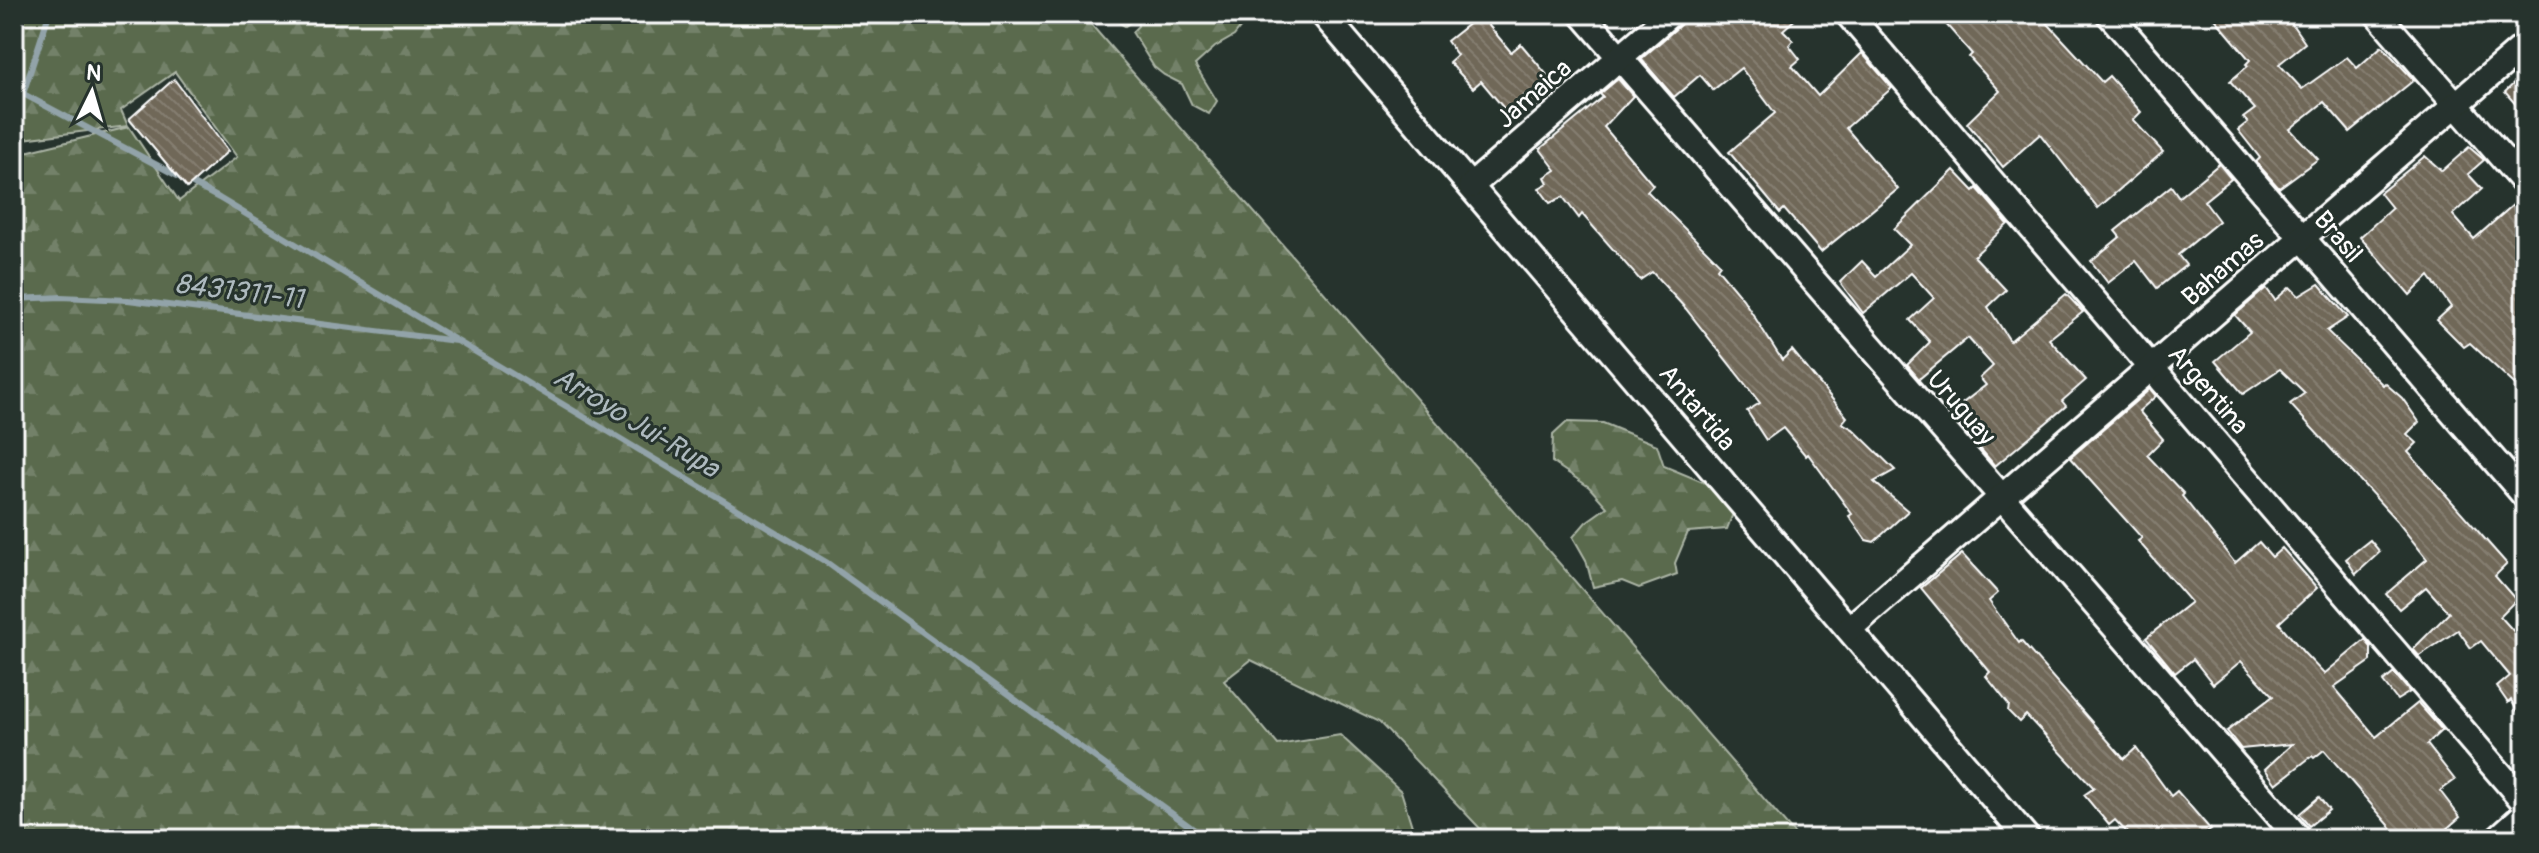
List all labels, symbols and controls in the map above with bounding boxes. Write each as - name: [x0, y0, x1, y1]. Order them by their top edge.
- north arrow: [52, 52, 132, 132]
- street label: Jamaica: [1490, 53, 1578, 135]
- text: N: [85, 58, 102, 88]
- street label: Brasil: [2307, 204, 2369, 270]
- street label: Bahamas: [2176, 225, 2271, 313]
- water label: 8431311-11: [173, 267, 307, 317]
- street label: Argentina: [2161, 339, 2255, 441]
- street label: Antartida: [1652, 358, 1742, 458]
- water label: Arroyo Jui-Rupa: [547, 360, 727, 487]
- street label: Uruguay: [1920, 364, 2002, 452]

